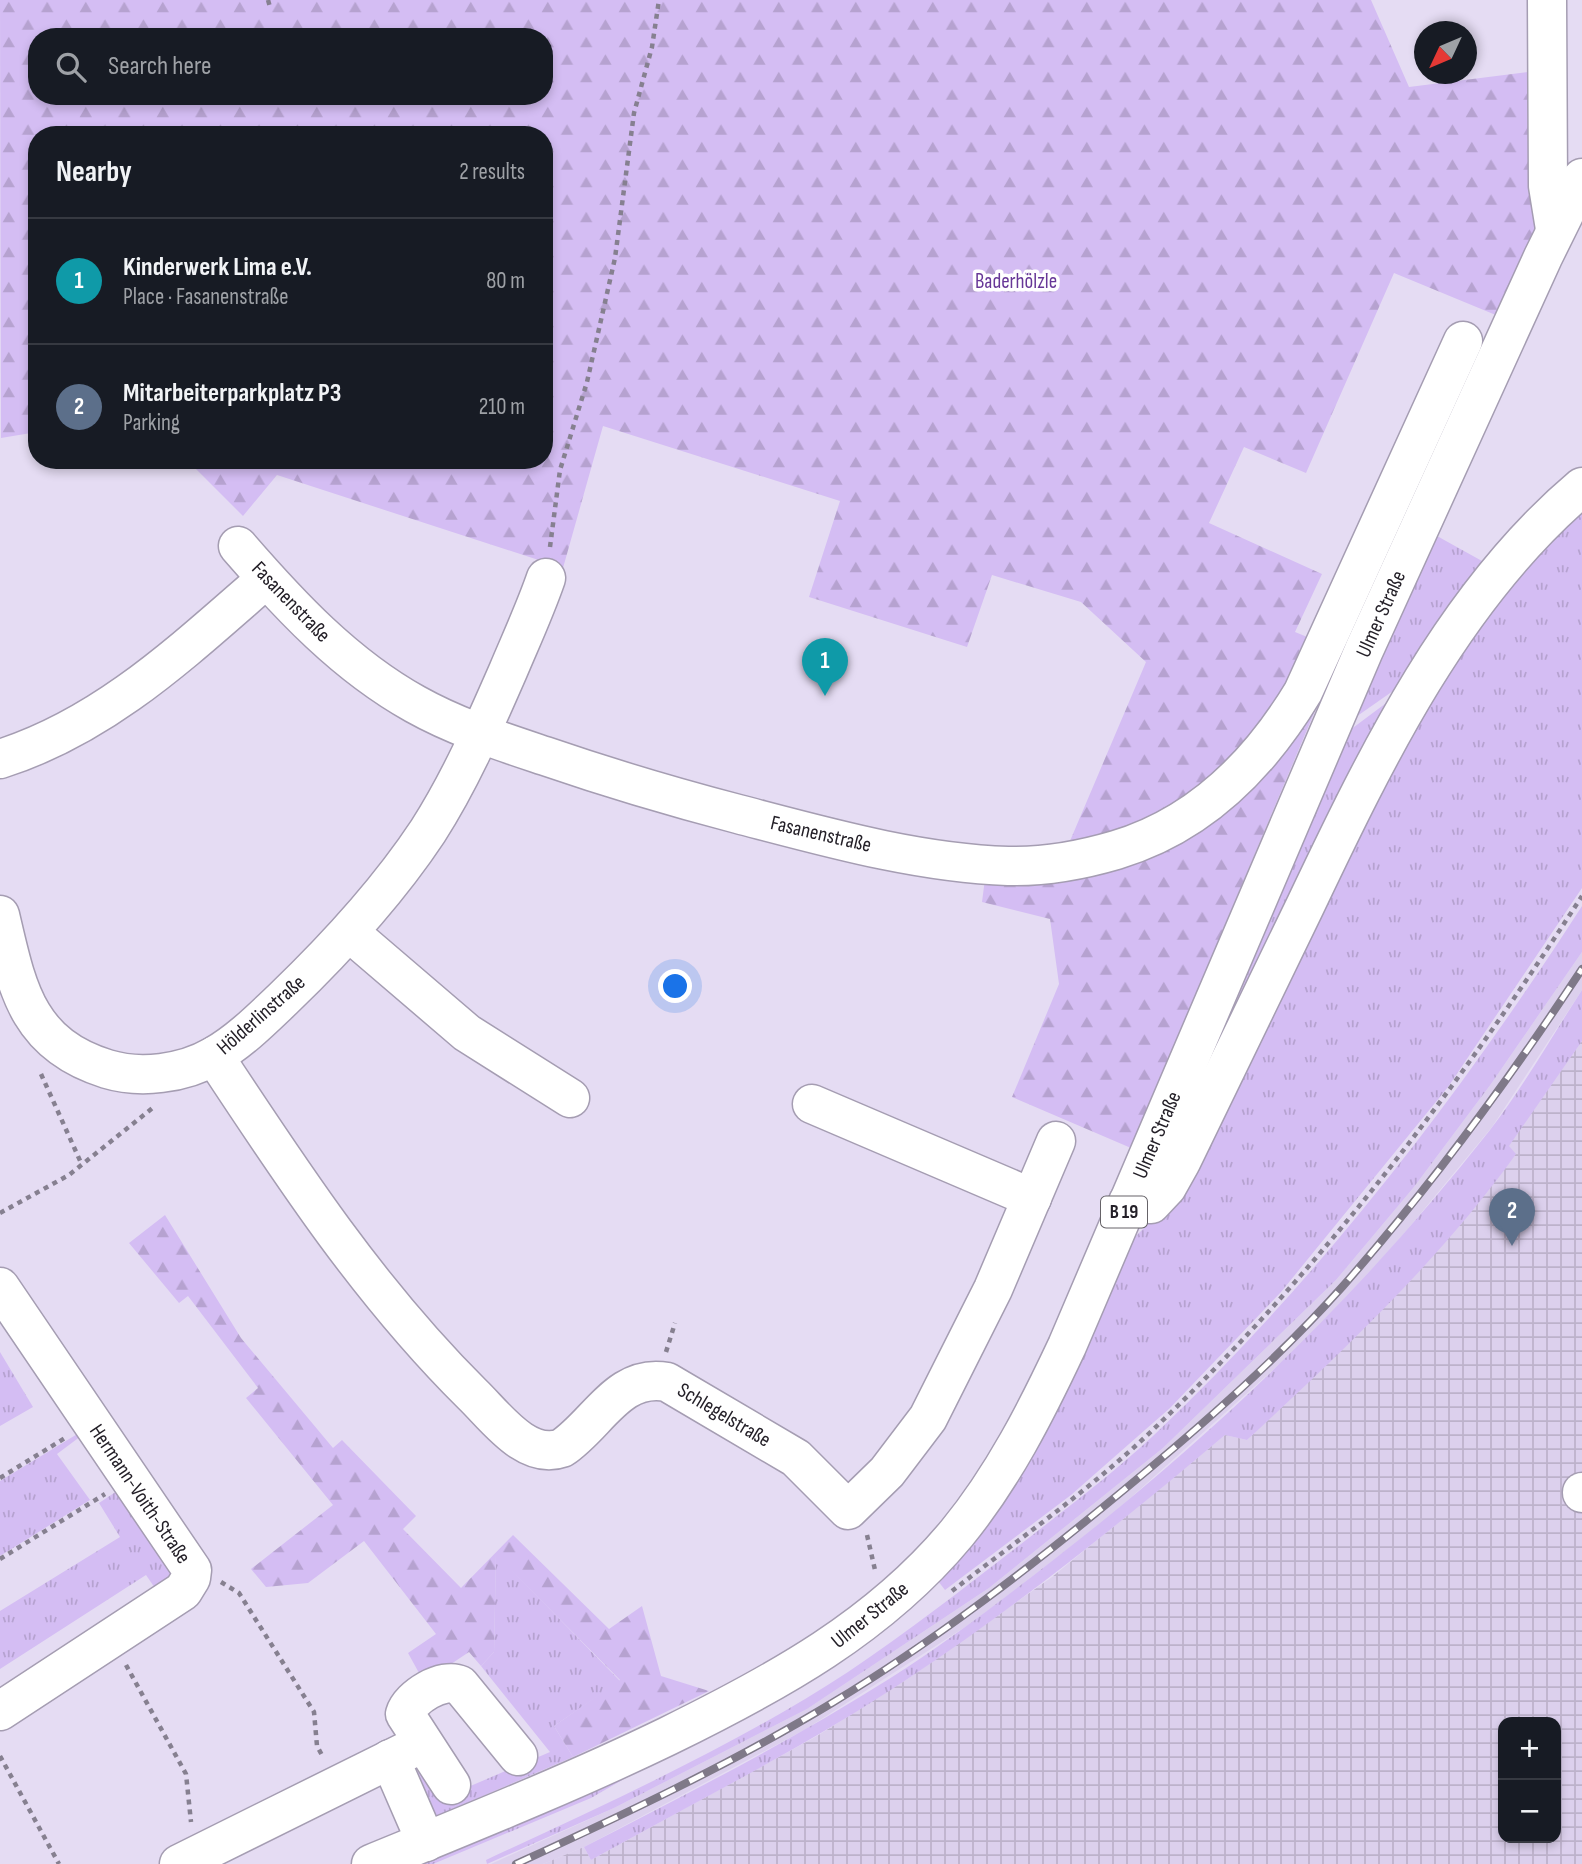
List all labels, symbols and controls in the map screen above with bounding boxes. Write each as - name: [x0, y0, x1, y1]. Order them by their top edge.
- north arrow: [1414, 21, 1477, 84]
- search box: [28, 28, 553, 105]
- icon: search: [52, 48, 90, 86]
- text: Search here: [108, 51, 211, 82]
- text: Nearby: [56, 154, 132, 190]
- text: 2 results: [459, 158, 525, 186]
- text: Kinderwerk Lima e.V.: [123, 252, 312, 283]
- text: 1: [74, 267, 84, 295]
- text: 80 m: [486, 267, 525, 295]
- park label: Baderhölzle: [975, 269, 1057, 294]
- text: Place · Fasanenstraße: [123, 283, 288, 311]
- text: Mitarbeiterparkplatz P3: [123, 378, 341, 409]
- text: 2: [74, 393, 84, 421]
- text: 210 m: [479, 393, 525, 421]
- text: Parking: [123, 409, 180, 437]
- street label: Fasanenstraße: [246, 556, 336, 648]
- street label: Ulmer Straße: [1351, 567, 1411, 661]
- pin: 1: [802, 638, 848, 696]
- street label: Fasanenstraße: [768, 810, 874, 858]
- your location: [658, 969, 692, 1003]
- street label: Hölderlinstraße: [212, 970, 310, 1060]
- street label: Ulmer Straße: [1128, 1088, 1186, 1182]
- pin: 2: [1489, 1188, 1535, 1246]
- road number: B 19: [1101, 1196, 1147, 1228]
- street label: Schlegelstraße: [673, 1377, 775, 1453]
- street label: Hermann-Voith-Straße: [84, 1420, 196, 1568]
- street label: Ulmer Straße: [826, 1576, 914, 1654]
- map controls: [1498, 1717, 1561, 1843]
- button: +: [1498, 1717, 1561, 1780]
- button: −: [1498, 1780, 1561, 1843]

